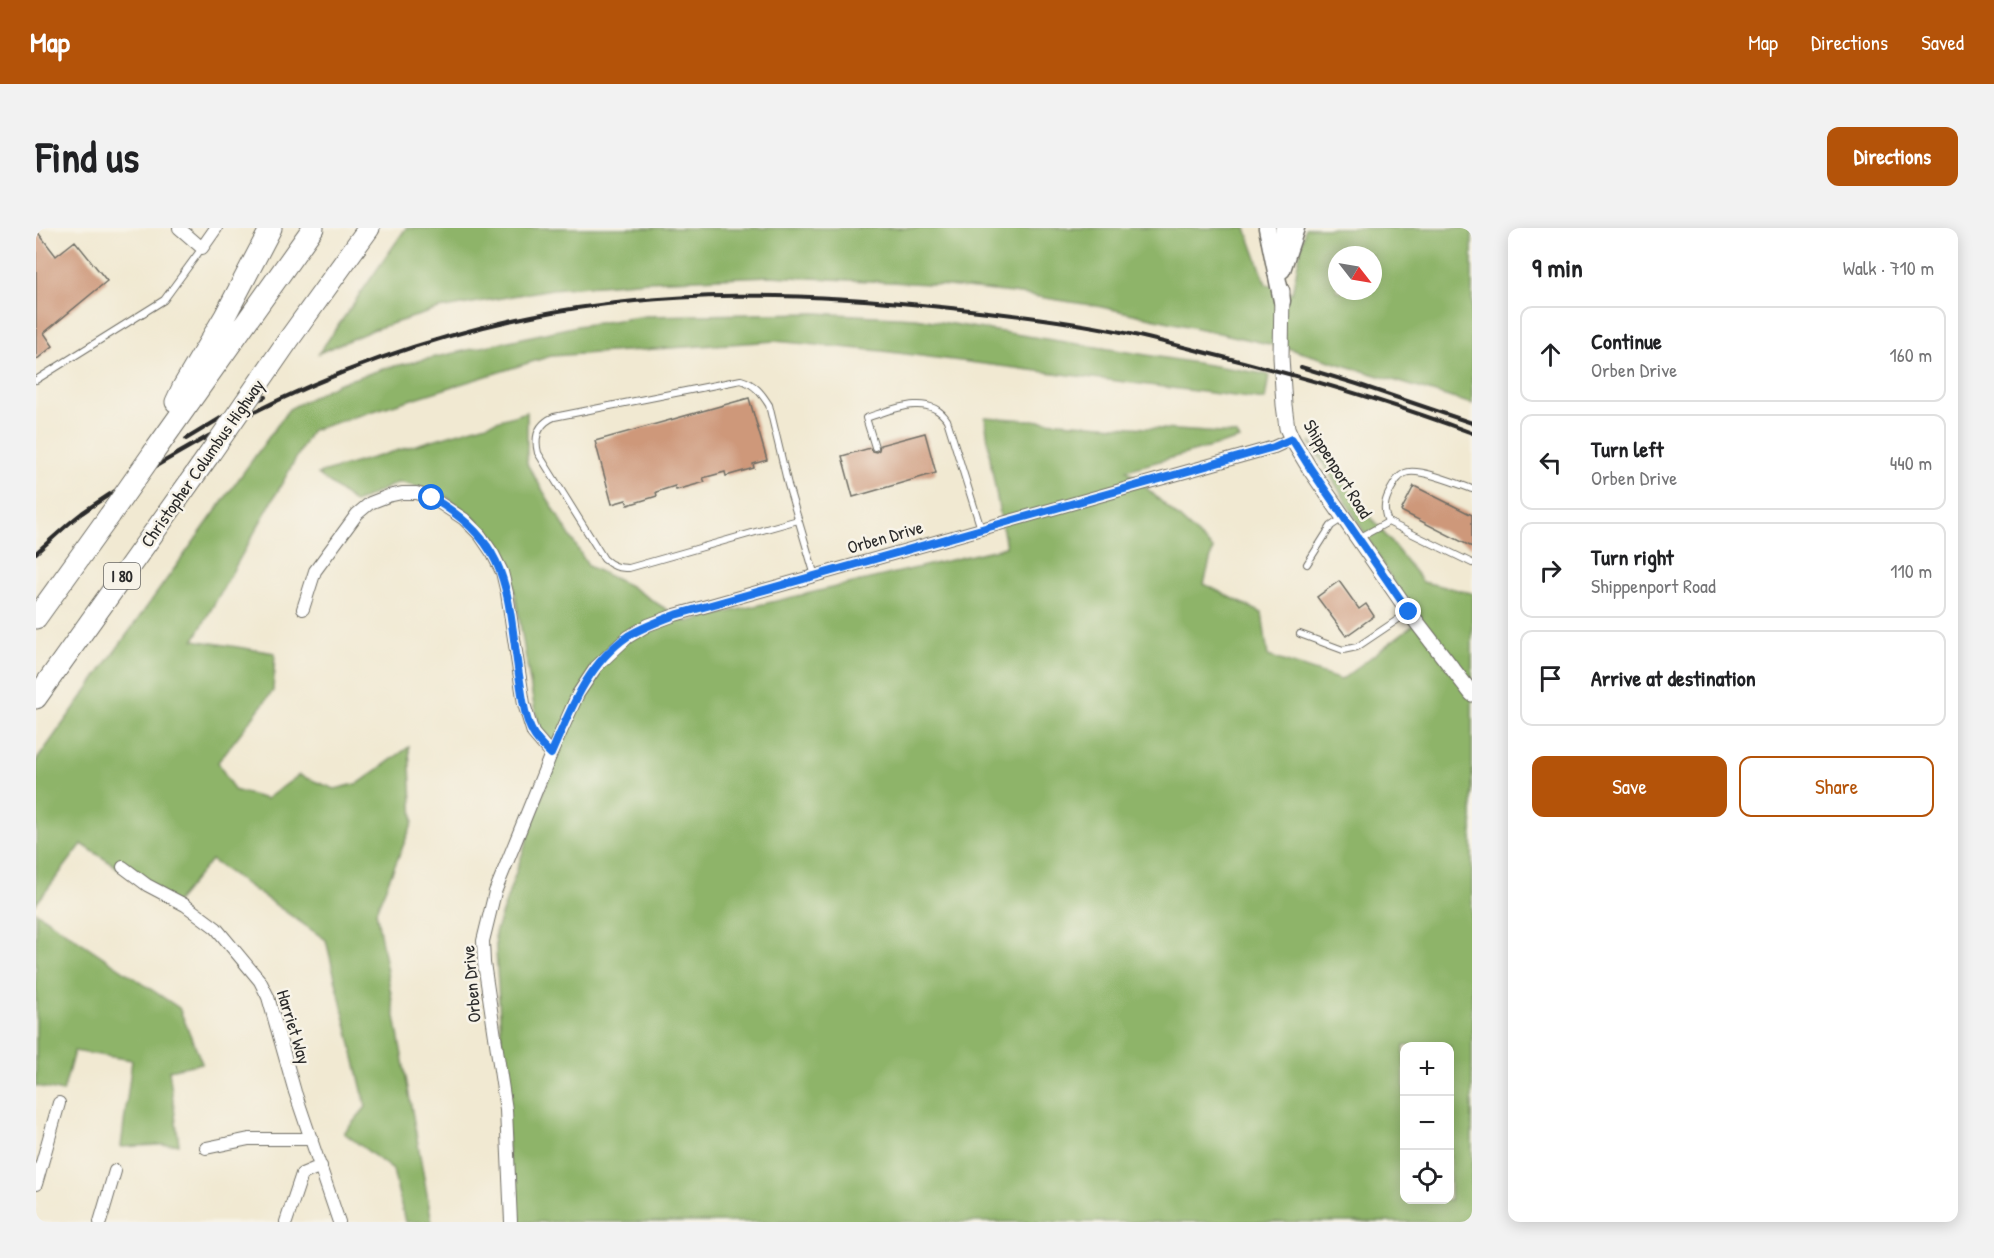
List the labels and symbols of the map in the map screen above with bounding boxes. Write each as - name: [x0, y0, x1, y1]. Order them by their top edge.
- north arrow: [1328, 246, 1382, 300]
- street label: Christopher Columbus Highway: [134, 373, 270, 552]
- street label: Shippenport Road: [1298, 415, 1378, 523]
- route start: [418, 484, 444, 510]
- street label: Orben Drive: [844, 514, 926, 560]
- road number: I 80: [104, 563, 140, 589]
- route end: [1395, 598, 1421, 624]
- street label: Orben Drive: [455, 944, 487, 1024]
- street label: Harriet Way: [271, 987, 317, 1068]

